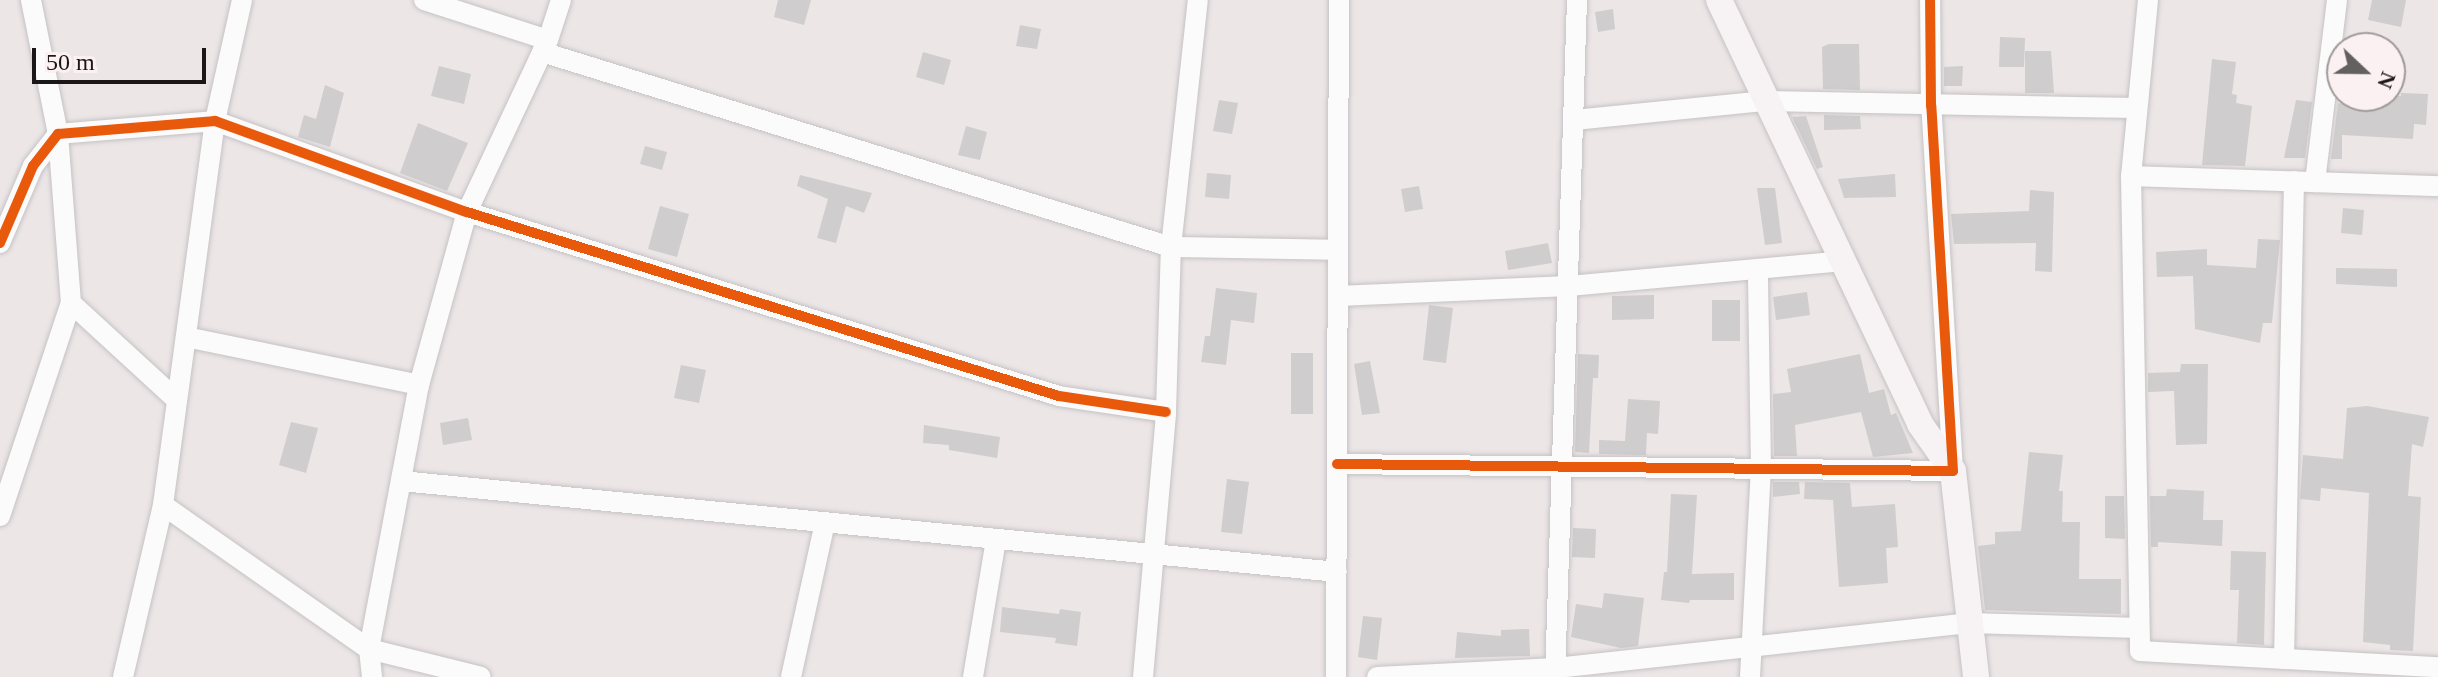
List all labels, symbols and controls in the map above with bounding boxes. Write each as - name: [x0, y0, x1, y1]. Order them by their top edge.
- scale bar: [36, 32, 210, 82]
- north arrow: [2326, 32, 2406, 112]
- text: 50 m: [46, 49, 95, 75]
- text: N: [2372, 68, 2401, 92]

